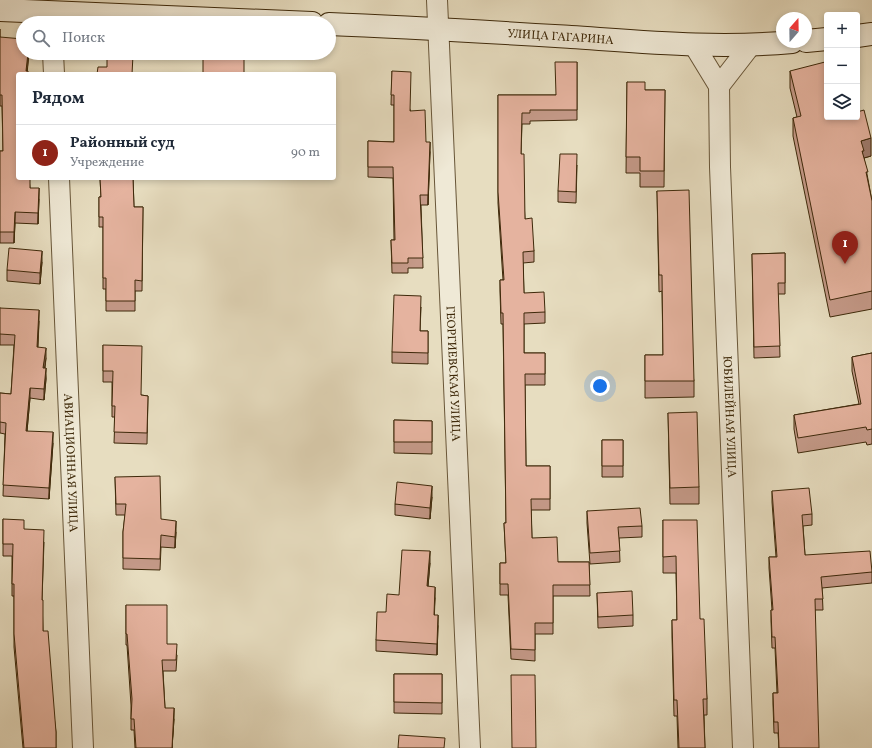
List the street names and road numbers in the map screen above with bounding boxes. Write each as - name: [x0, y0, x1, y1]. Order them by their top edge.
- street label: УЛИЦА ГАГАРИНА: [507, 26, 615, 49]
- street label: ГЕОРГИЕВСКАЯ УЛИЦА: [442, 306, 463, 442]
- street label: ЮБИЛЕЙНАЯ УЛИЦА: [718, 355, 739, 479]
- street label: АВИАЦИОННАЯ УЛИЦА: [59, 393, 81, 533]

